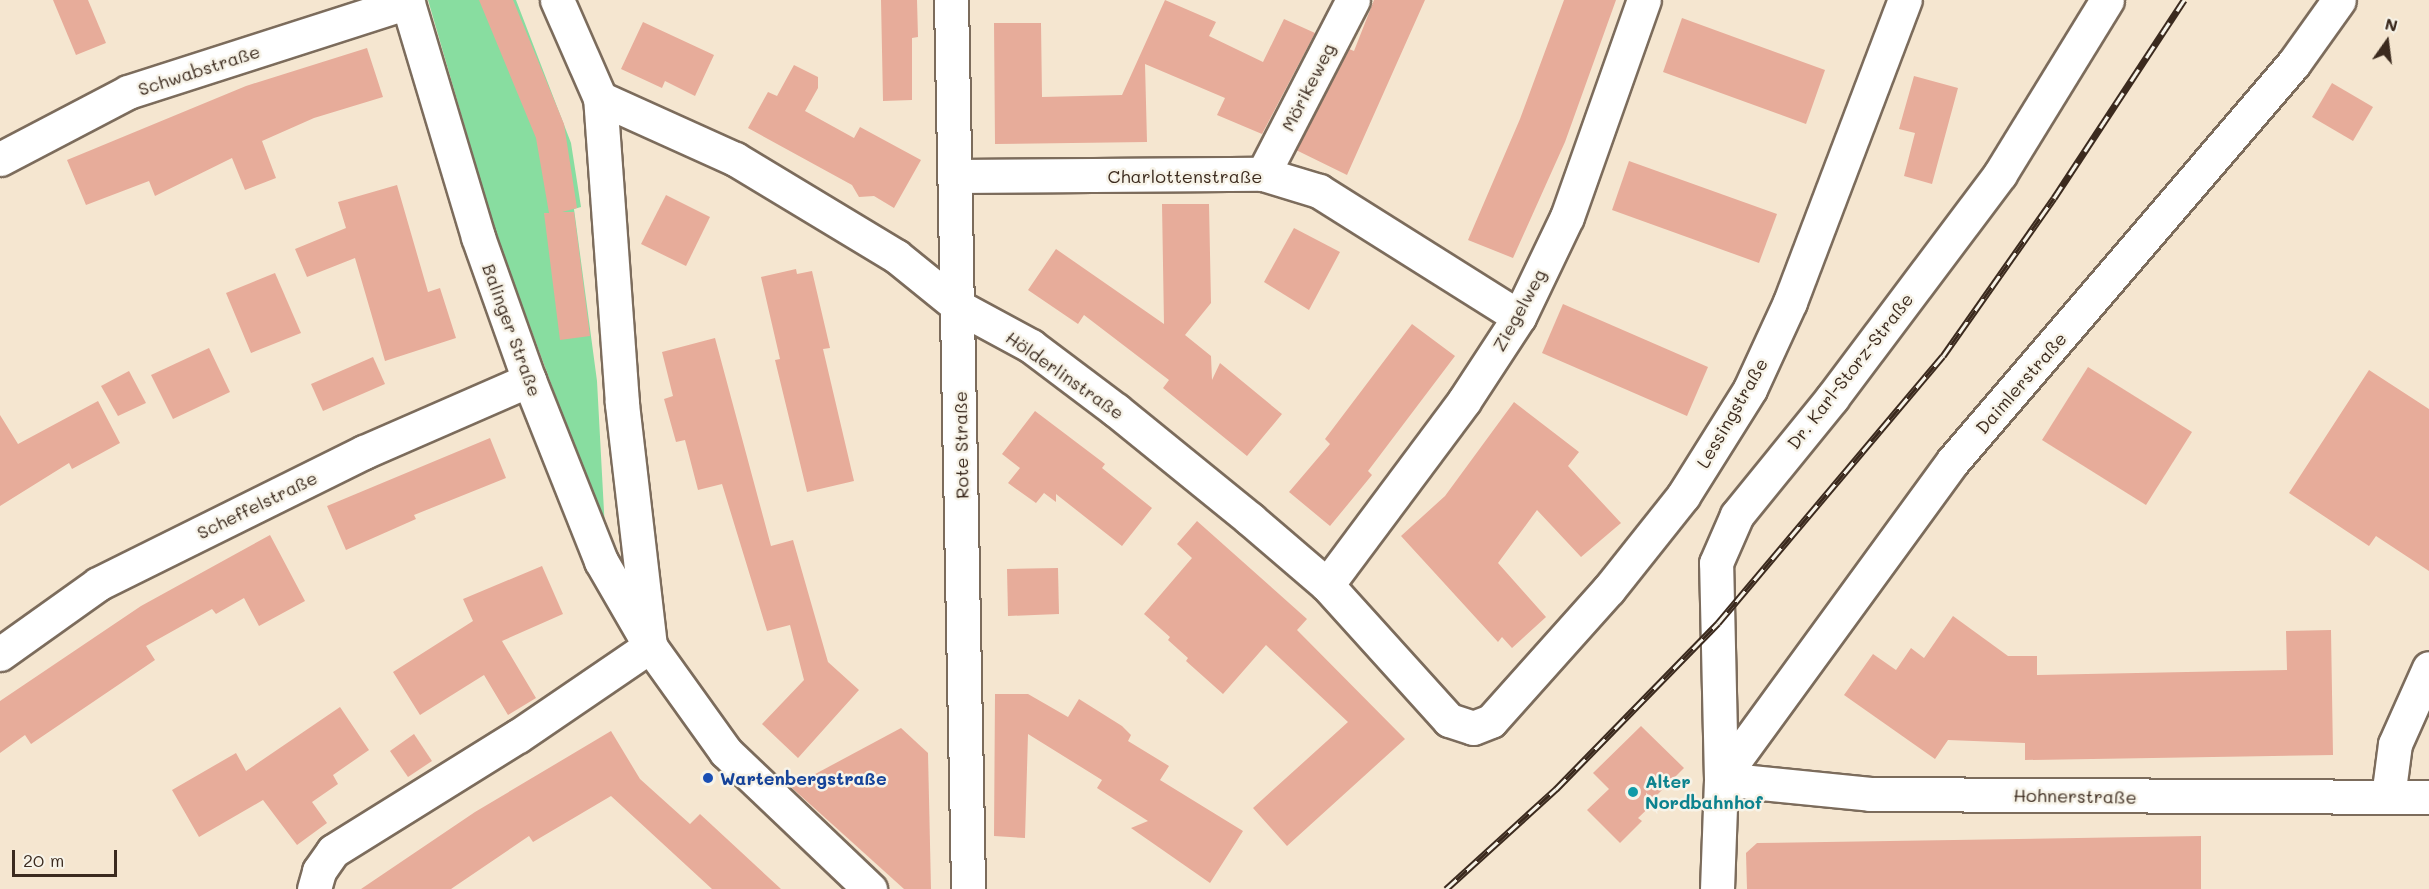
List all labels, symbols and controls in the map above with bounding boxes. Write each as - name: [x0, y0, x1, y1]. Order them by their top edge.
- north arrow: [2357, 12, 2417, 72]
- text: N: [2383, 12, 2400, 36]
- street label: Mörikeweg: [1277, 39, 1339, 135]
- street label: Schwabstraße: [135, 40, 263, 100]
- street label: Charlottenstraße: [1108, 165, 1262, 187]
- street label: Balinger Straße: [478, 261, 546, 399]
- street label: Ziegelweg: [1488, 265, 1550, 355]
- street label: Dr. Karl-Storz-Straße: [1782, 289, 1918, 453]
- street label: Hölderlinstraße: [1002, 326, 1128, 424]
- street label: Daimlerstraße: [1971, 328, 2071, 438]
- street label: Lessingstraße: [1692, 354, 1772, 472]
- street label: Rote Straße: [949, 391, 973, 499]
- street label: Scheffelstraße: [193, 467, 321, 543]
- place label: Wartenbergstraße: [720, 767, 887, 789]
- marker: Wartenbergstraße: [701, 771, 715, 785]
- place label: Alter Nordbahnhof: [1645, 771, 1763, 814]
- street label: Hohnerstraße: [2013, 784, 2137, 808]
- marker: Alter Nordbahnhof: [1626, 785, 1640, 799]
- scale bar: [15, 838, 120, 876]
- text: 20 m: [23, 848, 64, 872]

